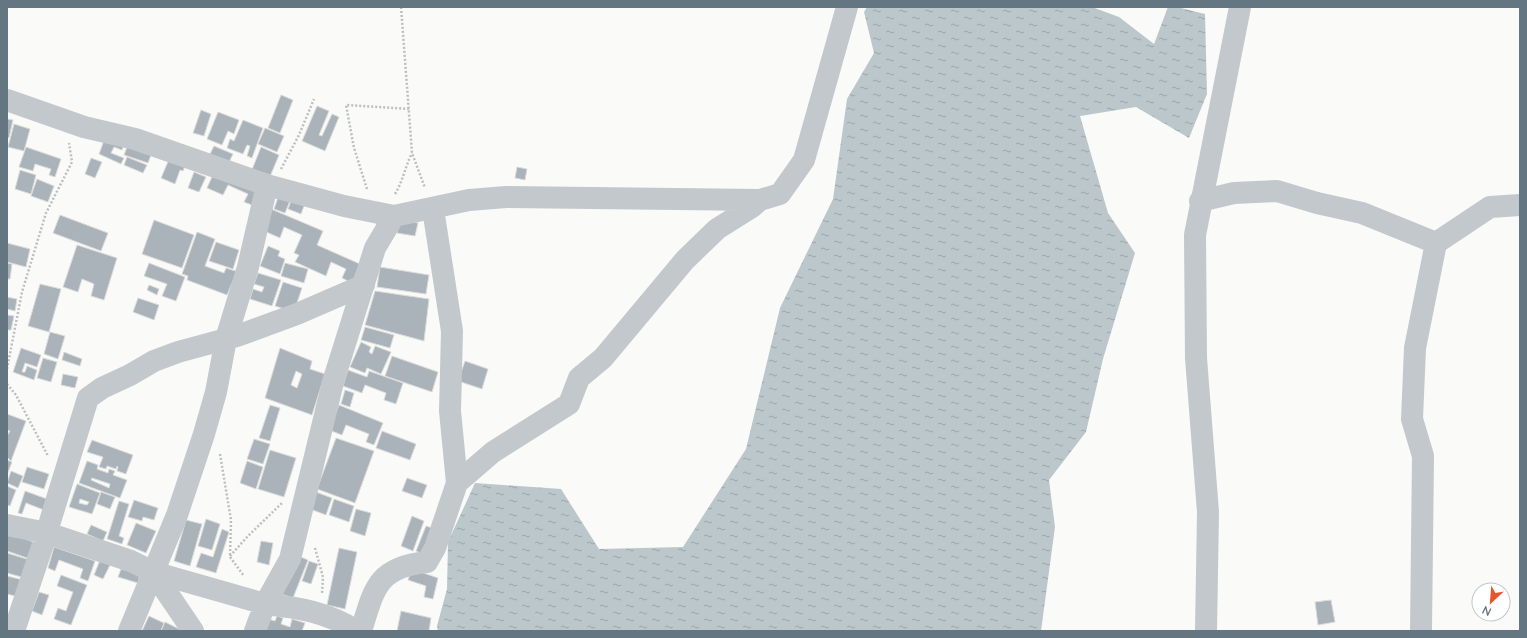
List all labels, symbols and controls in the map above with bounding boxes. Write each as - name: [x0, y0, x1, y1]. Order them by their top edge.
- north arrow: [1471, 582, 1511, 622]
- text: N: [1480, 604, 1493, 619]

